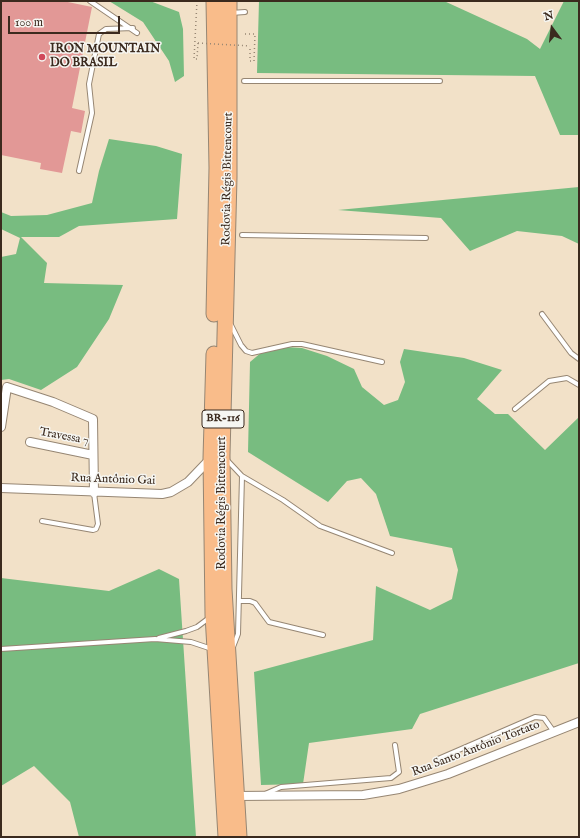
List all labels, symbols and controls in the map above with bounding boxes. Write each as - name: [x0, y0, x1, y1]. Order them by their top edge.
- scale bar: [10, 8, 122, 34]
- north arrow: [532, 8, 572, 48]
- text: N: [542, 8, 555, 24]
- text: 100 m: [15, 15, 43, 30]
- place label: IRON MOUNTAIN DO BRASIL: [50, 43, 160, 71]
- marker: IRON MOUNTAIN DO BRASIL: [37, 52, 47, 62]
- street label: Rodovia Régis Bittencourt: [220, 112, 236, 246]
- road number: BR-116: [202, 410, 244, 428]
- street label: Travessa 7: [38, 425, 90, 449]
- street label: Rodovia Régis Bittencourt: [216, 436, 230, 570]
- street label: Rua Antônio Gai: [70, 471, 156, 489]
- street label: Rua Santo Antônio Tortato: [410, 718, 542, 780]

